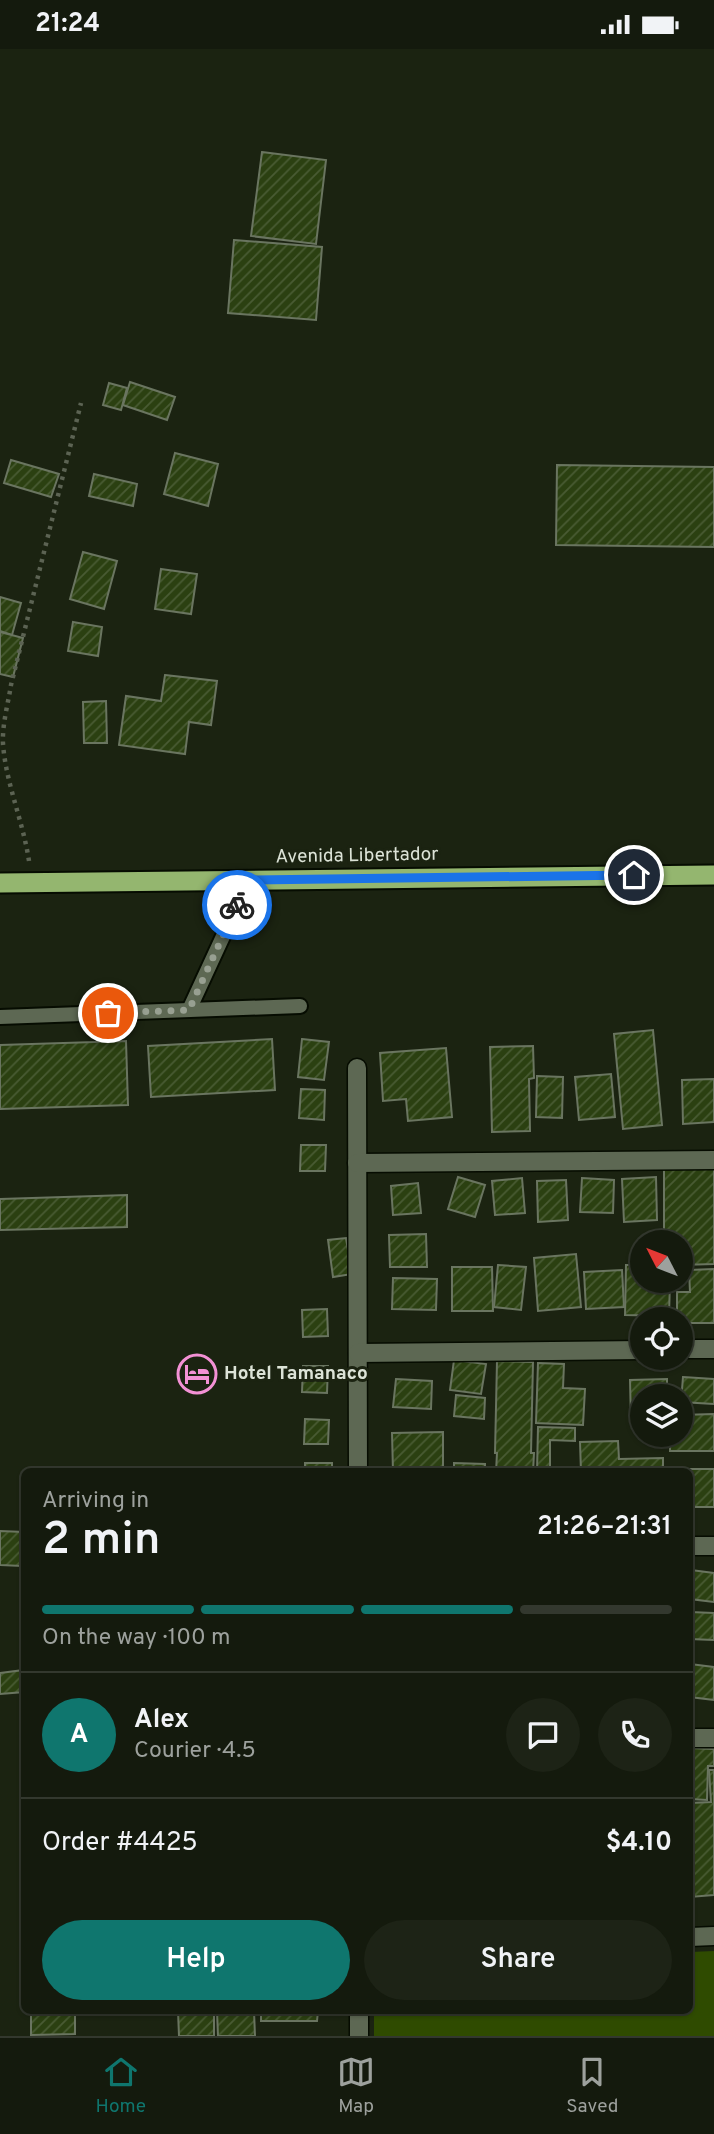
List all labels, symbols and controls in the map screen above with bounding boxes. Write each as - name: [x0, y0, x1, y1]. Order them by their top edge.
- text: 21:24: [35, 8, 100, 41]
- street label: Avenida Libertador: [275, 843, 439, 869]
- pin: [604, 845, 664, 905]
- icon: home: [615, 856, 653, 894]
- courier: [202, 870, 272, 940]
- icon: bike: [218, 886, 256, 924]
- pin: [78, 983, 138, 1043]
- icon: bag: [89, 994, 127, 1032]
- north arrow: [630, 1230, 693, 1293]
- map controls: [630, 1230, 693, 1447]
- button: locate: [630, 1307, 693, 1370]
- hotel icon: Hotel Tamanaco: [176, 1353, 218, 1395]
- place label: Hotel Tamanaco: [224, 1362, 368, 1386]
- button: layers: [630, 1384, 693, 1447]
- text: Arriving in: [42, 1487, 149, 1516]
- text: 21:26–21:31: [537, 1511, 672, 1544]
- text: 2 min: [42, 1512, 161, 1571]
- text: On the way · 100 m: [42, 1624, 231, 1653]
- button: chat: [506, 1698, 580, 1772]
- button: phone: [598, 1698, 672, 1772]
- text: Alex: [134, 1704, 189, 1737]
- text: A: [70, 1719, 88, 1752]
- text: Courier · 4.5: [134, 1737, 256, 1766]
- text: Order #4425: [42, 1827, 198, 1860]
- text: $4.10: [606, 1827, 672, 1860]
- button: Help: [42, 1920, 350, 2000]
- button: Share: [364, 1920, 672, 2000]
- tab: Home: [96, 2053, 146, 2119]
- tab: Map: [337, 2053, 375, 2119]
- tab: Saved: [566, 2053, 618, 2119]

